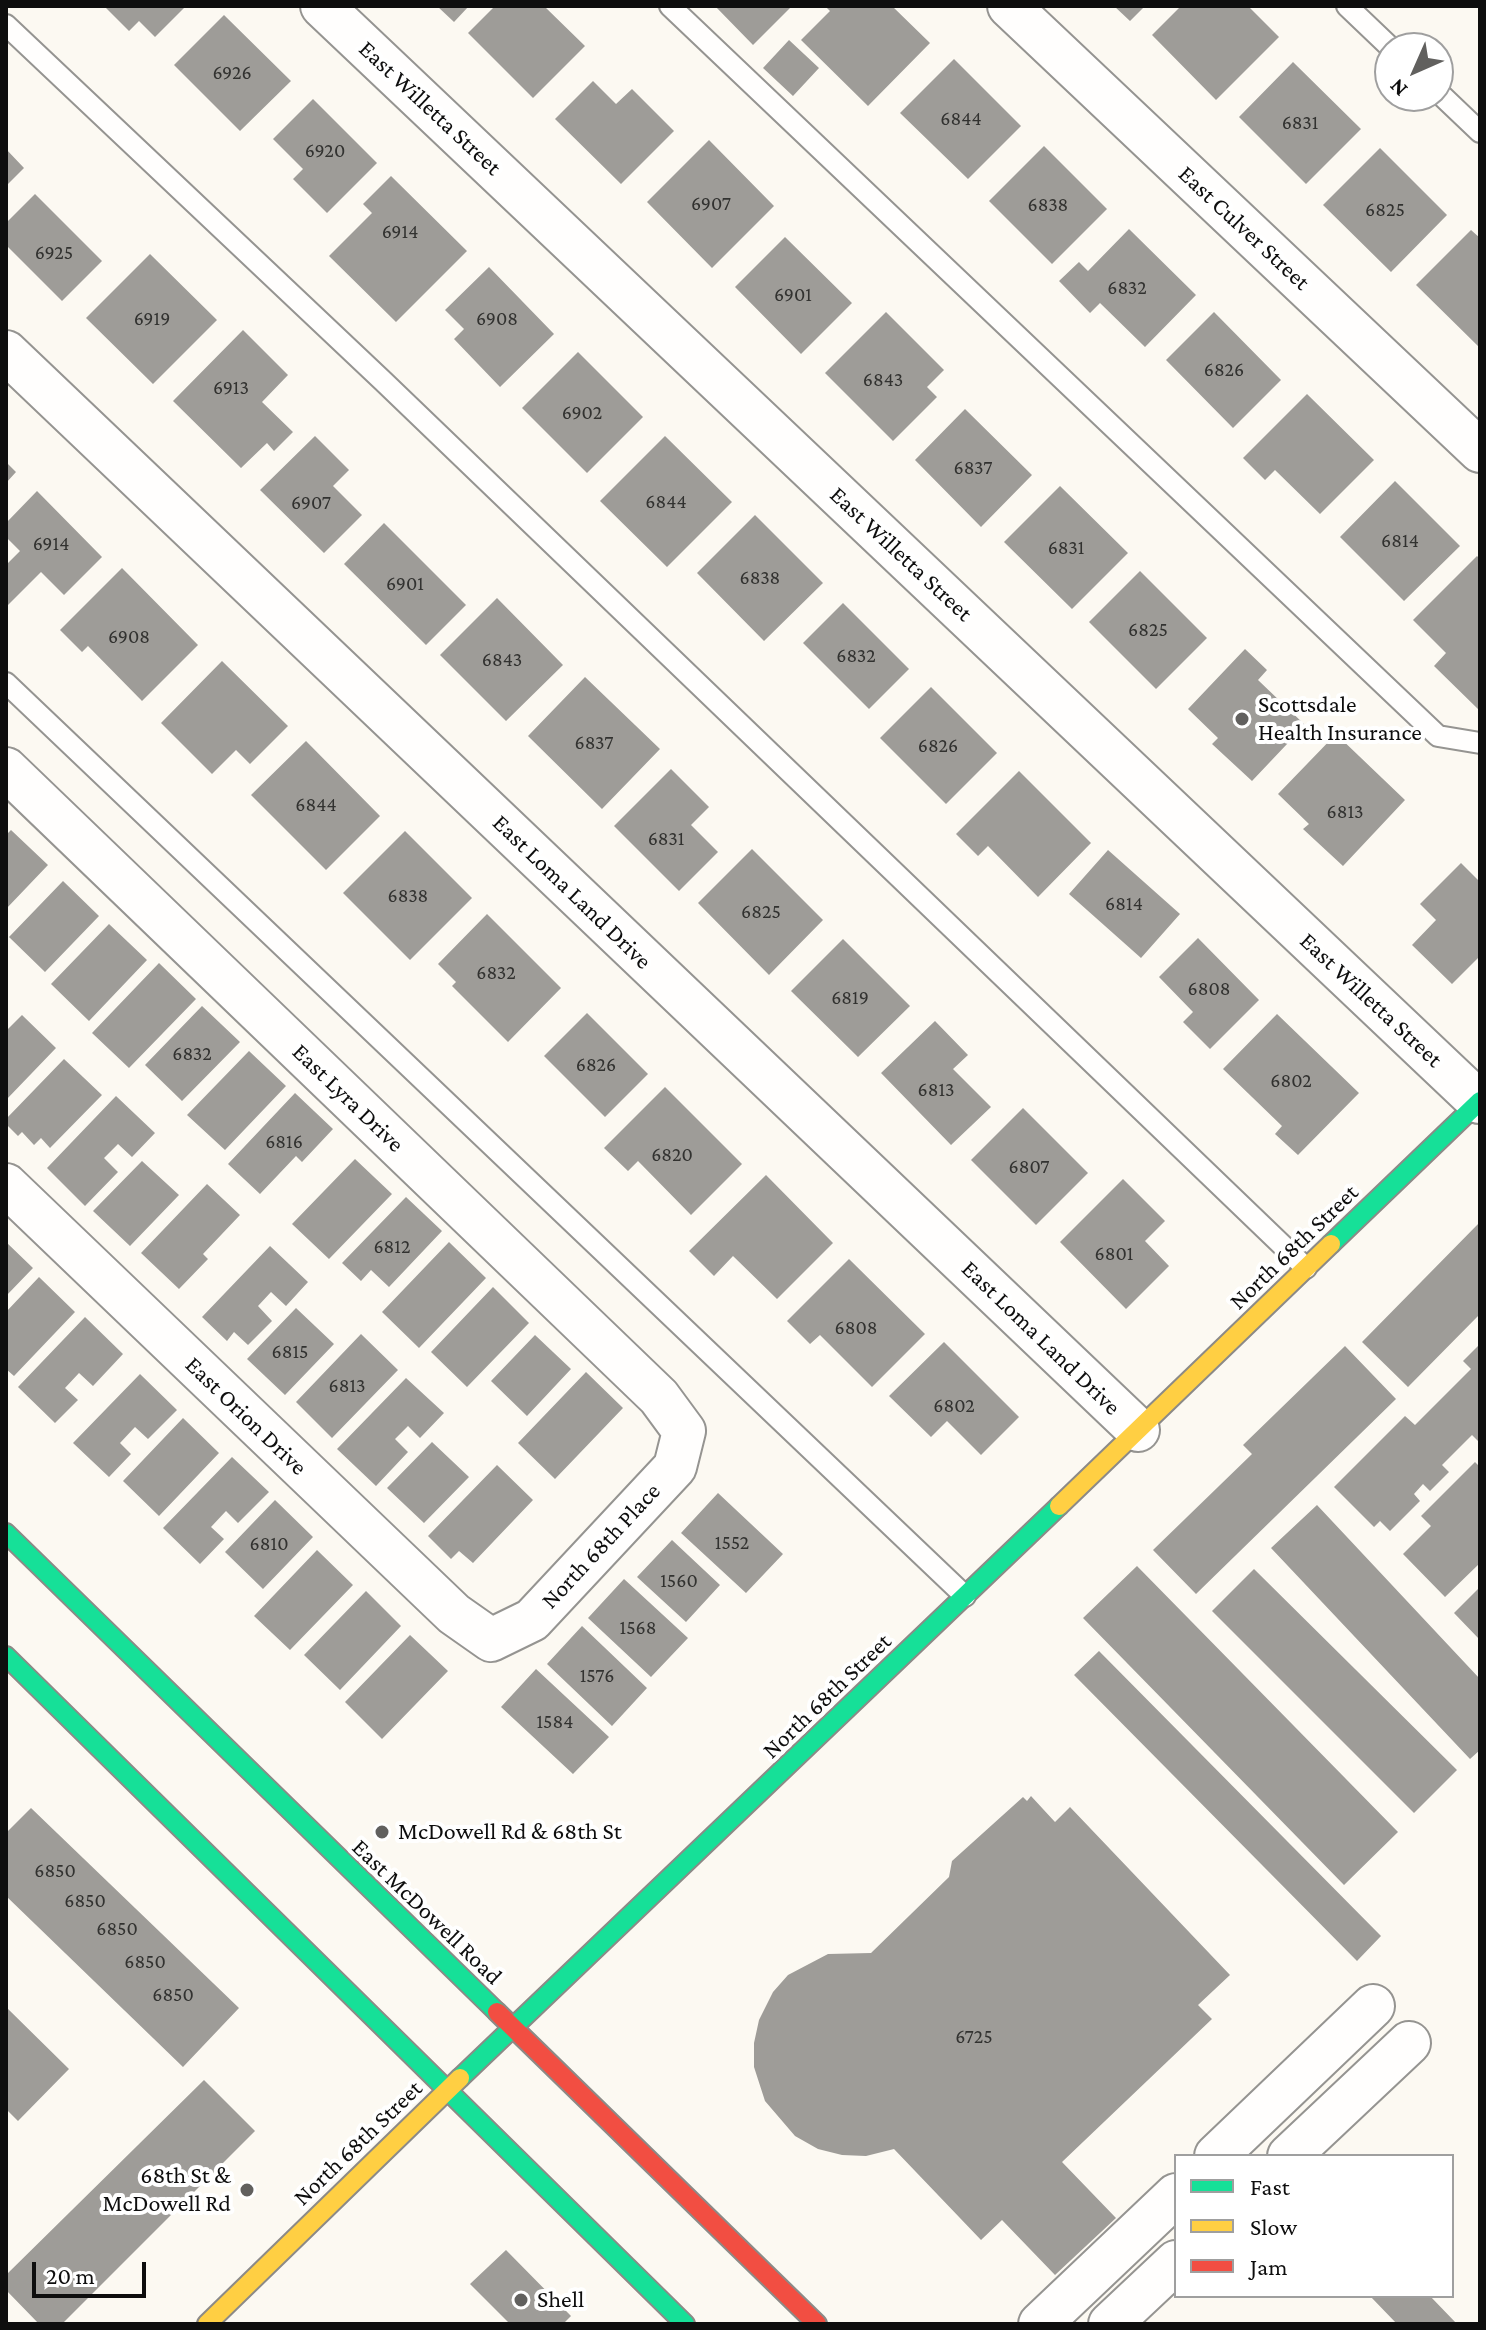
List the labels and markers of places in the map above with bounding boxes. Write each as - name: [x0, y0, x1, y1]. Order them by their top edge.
- place label: Scottsdale Health Insurance: [1258, 691, 1422, 747]
- marker: Scottsdale Health Insurance: [1233, 710, 1251, 728]
- place label: McDowell Rd & 68th St: [398, 1818, 622, 1846]
- marker: McDowell Rd & 68th St: [373, 1823, 391, 1841]
- place label: 68th St & McDowell Rd: [103, 2162, 231, 2218]
- marker: 68th St & McDowell Rd: [238, 2181, 256, 2199]
- place label: Shell: [537, 2286, 584, 2314]
- marker: Shell: [512, 2291, 530, 2309]

